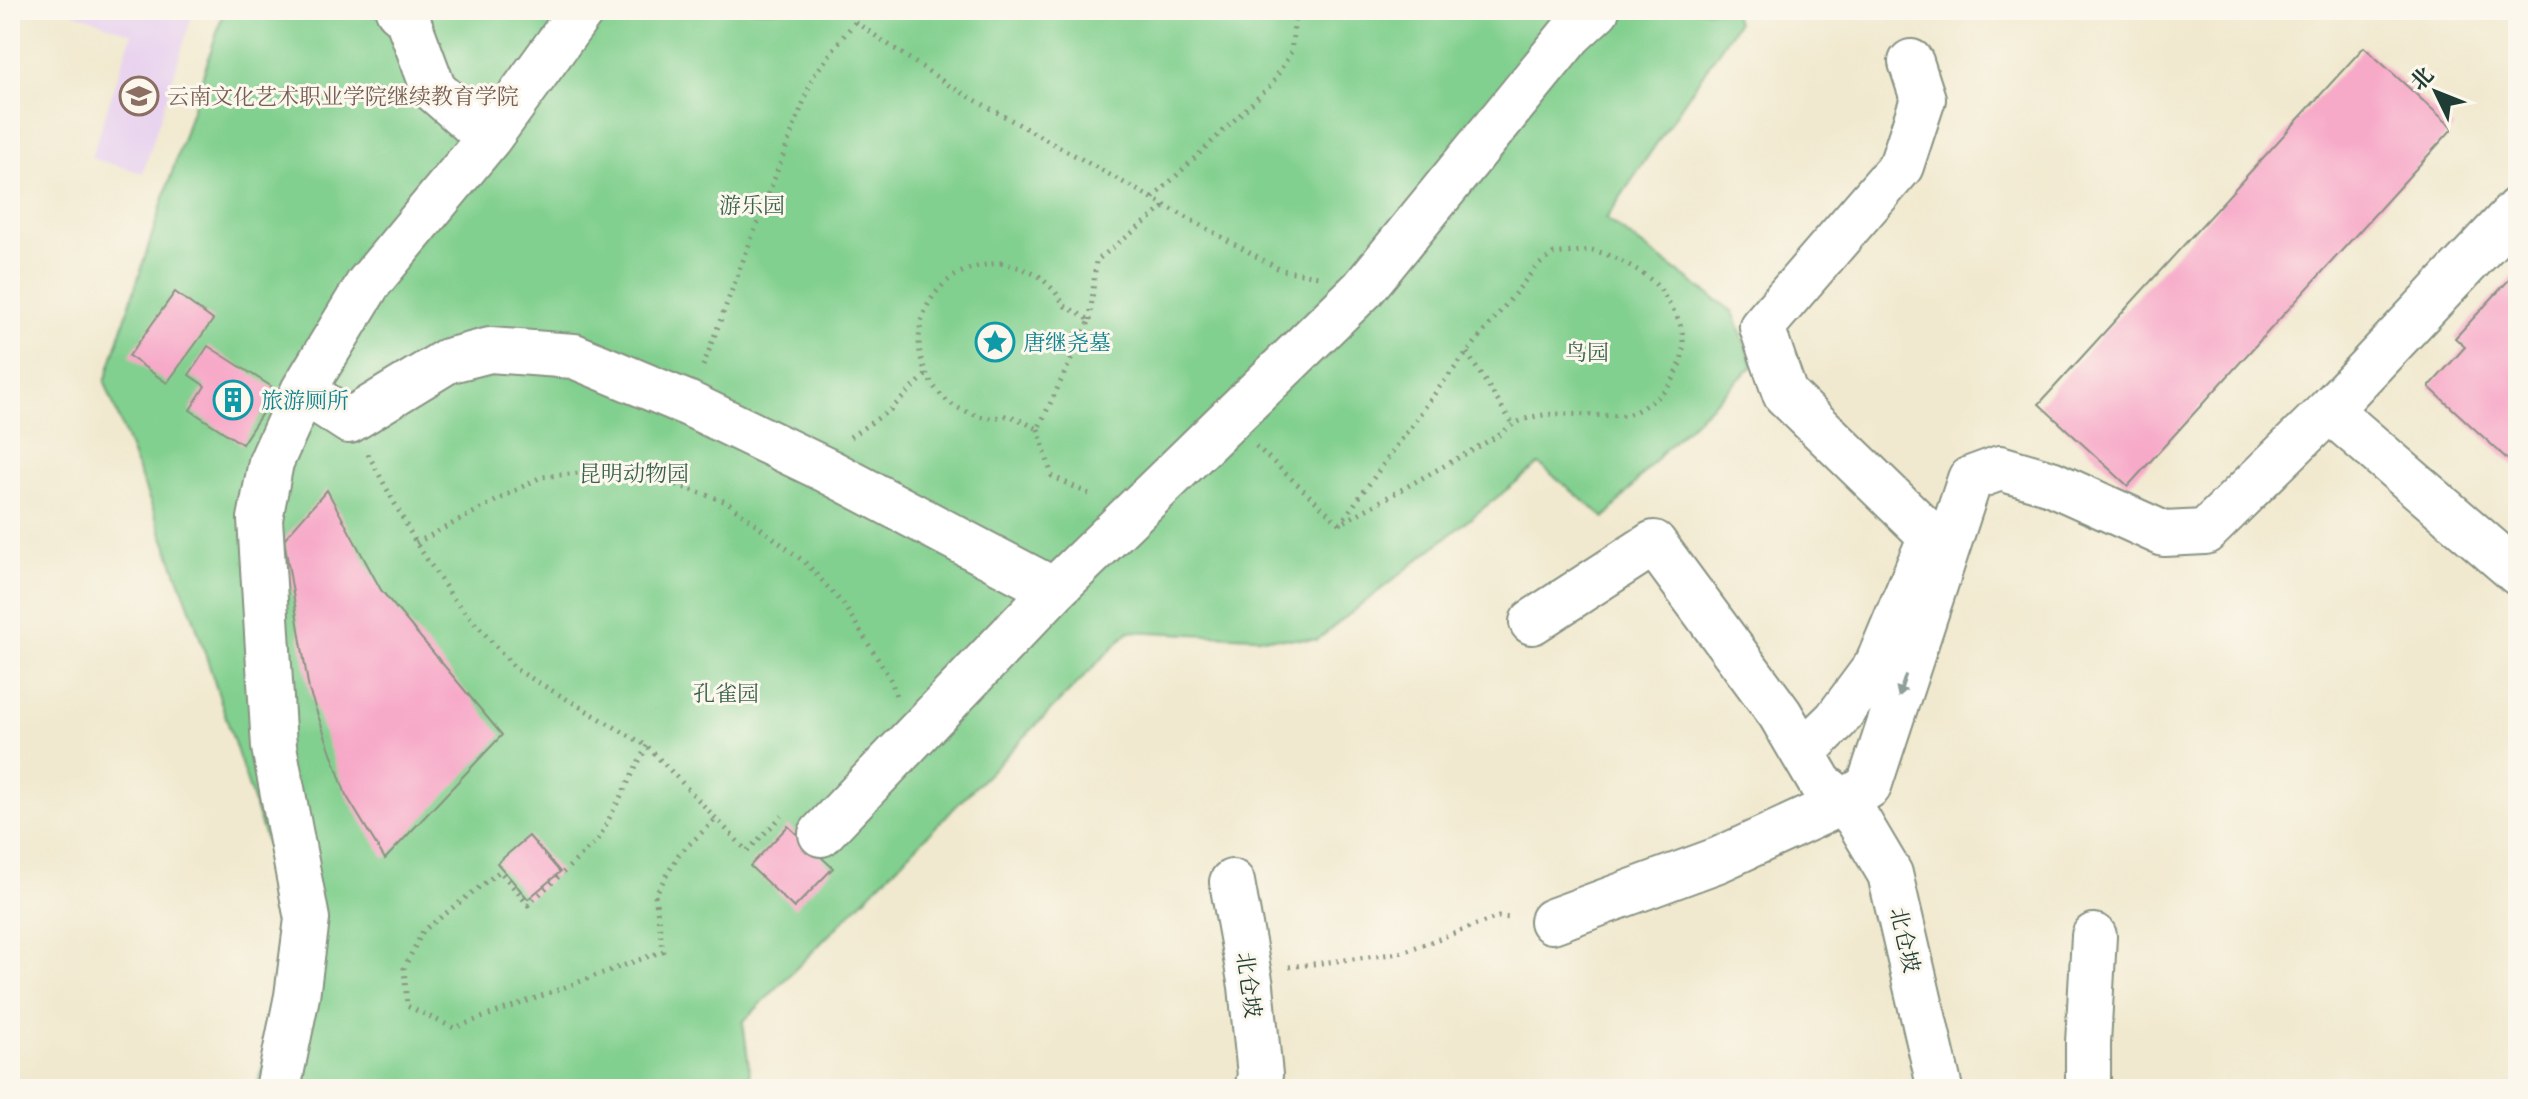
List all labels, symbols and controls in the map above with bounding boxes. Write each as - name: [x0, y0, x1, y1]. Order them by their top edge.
- north arrow: [2396, 52, 2476, 132]
- text: 北: [2404, 61, 2439, 96]
- school or university icon: 云南文化艺术职业学院继续教育学院: [118, 75, 160, 117]
- place label: 云南文化艺术职业学院继续教育学院: [167, 83, 519, 110]
- park label: 游乐园: [719, 192, 785, 219]
- place icon: 唐继尧墓: [974, 321, 1016, 363]
- place label: 唐继尧墓: [1023, 329, 1111, 356]
- park label: 鸟园: [1565, 339, 1609, 366]
- building icon: 旅游厕所: [212, 379, 254, 421]
- place label: 旅游厕所: [261, 387, 349, 414]
- park label: 昆明动物园: [579, 460, 689, 487]
- one-way arrow: [1895, 675, 1907, 699]
- park label: 孔雀园: [693, 680, 759, 707]
- street label: 北仓坡: [1884, 905, 1926, 975]
- street label: 北仓坡: [1231, 950, 1267, 1020]

